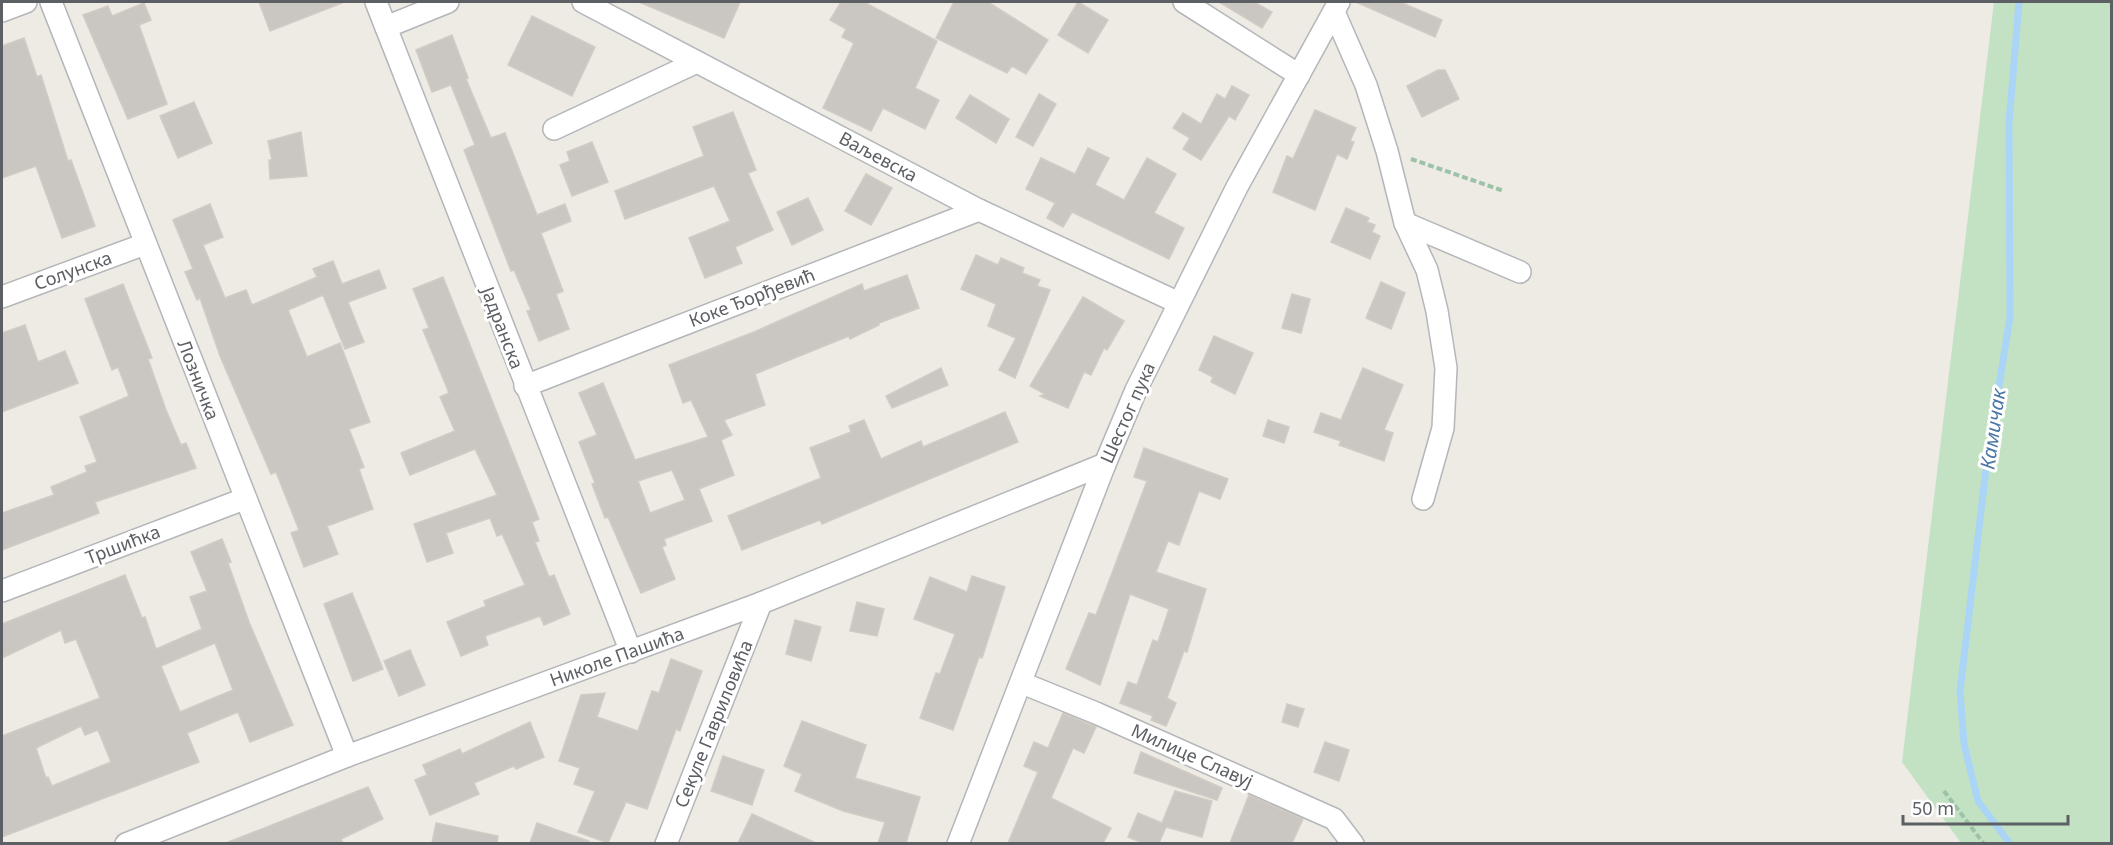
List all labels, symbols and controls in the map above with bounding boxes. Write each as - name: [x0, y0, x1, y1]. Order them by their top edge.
- street label: Ваљевска: [835, 125, 922, 187]
- street label: Солунска: [30, 245, 115, 295]
- street label: Коке Ђорђевић: [685, 262, 818, 332]
- street label: Јадранска: [476, 281, 530, 372]
- street label: Лозничка: [173, 336, 225, 423]
- street label: Шестог пука: [1094, 358, 1160, 467]
- water label: Камичак: [1973, 386, 2012, 471]
- street label: Тршићка: [82, 519, 163, 569]
- street label: Николе Пашића: [546, 621, 687, 691]
- street label: Секуле Гавриловића: [668, 636, 758, 811]
- street label: Милице Славуј: [1128, 718, 1257, 793]
- scale bar: [1903, 788, 2068, 826]
- text: 50 m: [1912, 796, 1954, 820]

